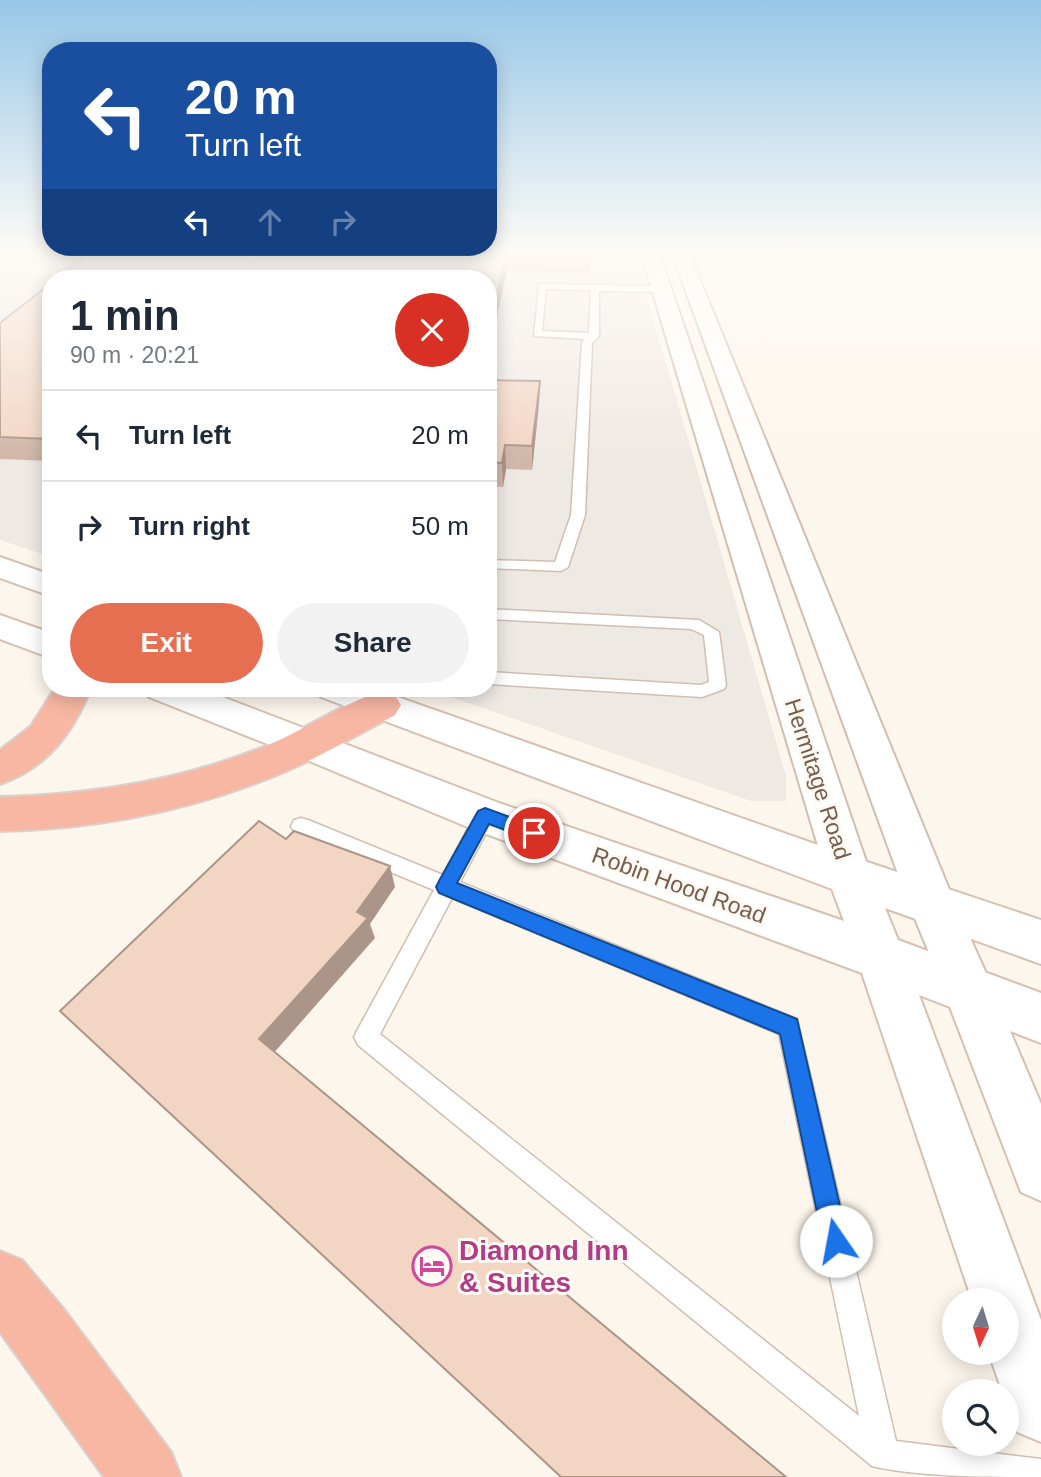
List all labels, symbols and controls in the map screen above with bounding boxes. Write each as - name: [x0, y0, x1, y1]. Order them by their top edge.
- icon: left: [70, 70, 161, 161]
- text: 20 m: [185, 70, 297, 124]
- text: Turn left: [185, 127, 301, 163]
- icon: left: [178, 203, 216, 241]
- icon: ahead: [251, 203, 289, 241]
- icon: right: [324, 203, 362, 241]
- text: 1 min: [70, 292, 180, 339]
- button: close: [395, 293, 469, 367]
- text: 90 m · 20:21: [70, 342, 199, 368]
- icon: left: [70, 417, 108, 455]
- text: Turn left: [129, 420, 231, 450]
- text: 20 m: [411, 420, 469, 450]
- icon: right: [70, 508, 108, 546]
- text: Turn right: [129, 511, 250, 541]
- text: 50 m: [411, 511, 469, 541]
- button: Exit: [70, 603, 263, 683]
- button: Share: [277, 603, 469, 683]
- street label: Hermitage Road: [780, 695, 856, 863]
- pin: [504, 803, 564, 863]
- icon: arrive: [515, 814, 553, 852]
- street label: Robin Hood Road: [589, 842, 769, 928]
- position arrow: [799, 1204, 873, 1278]
- place label: Diamond Inn & Suites: [459, 1235, 629, 1298]
- hotel icon: Diamond Inn & Suites: [411, 1245, 453, 1287]
- north arrow: [942, 1288, 1018, 1365]
- map controls: [942, 1288, 1019, 1456]
- button: search: [942, 1379, 1019, 1456]

